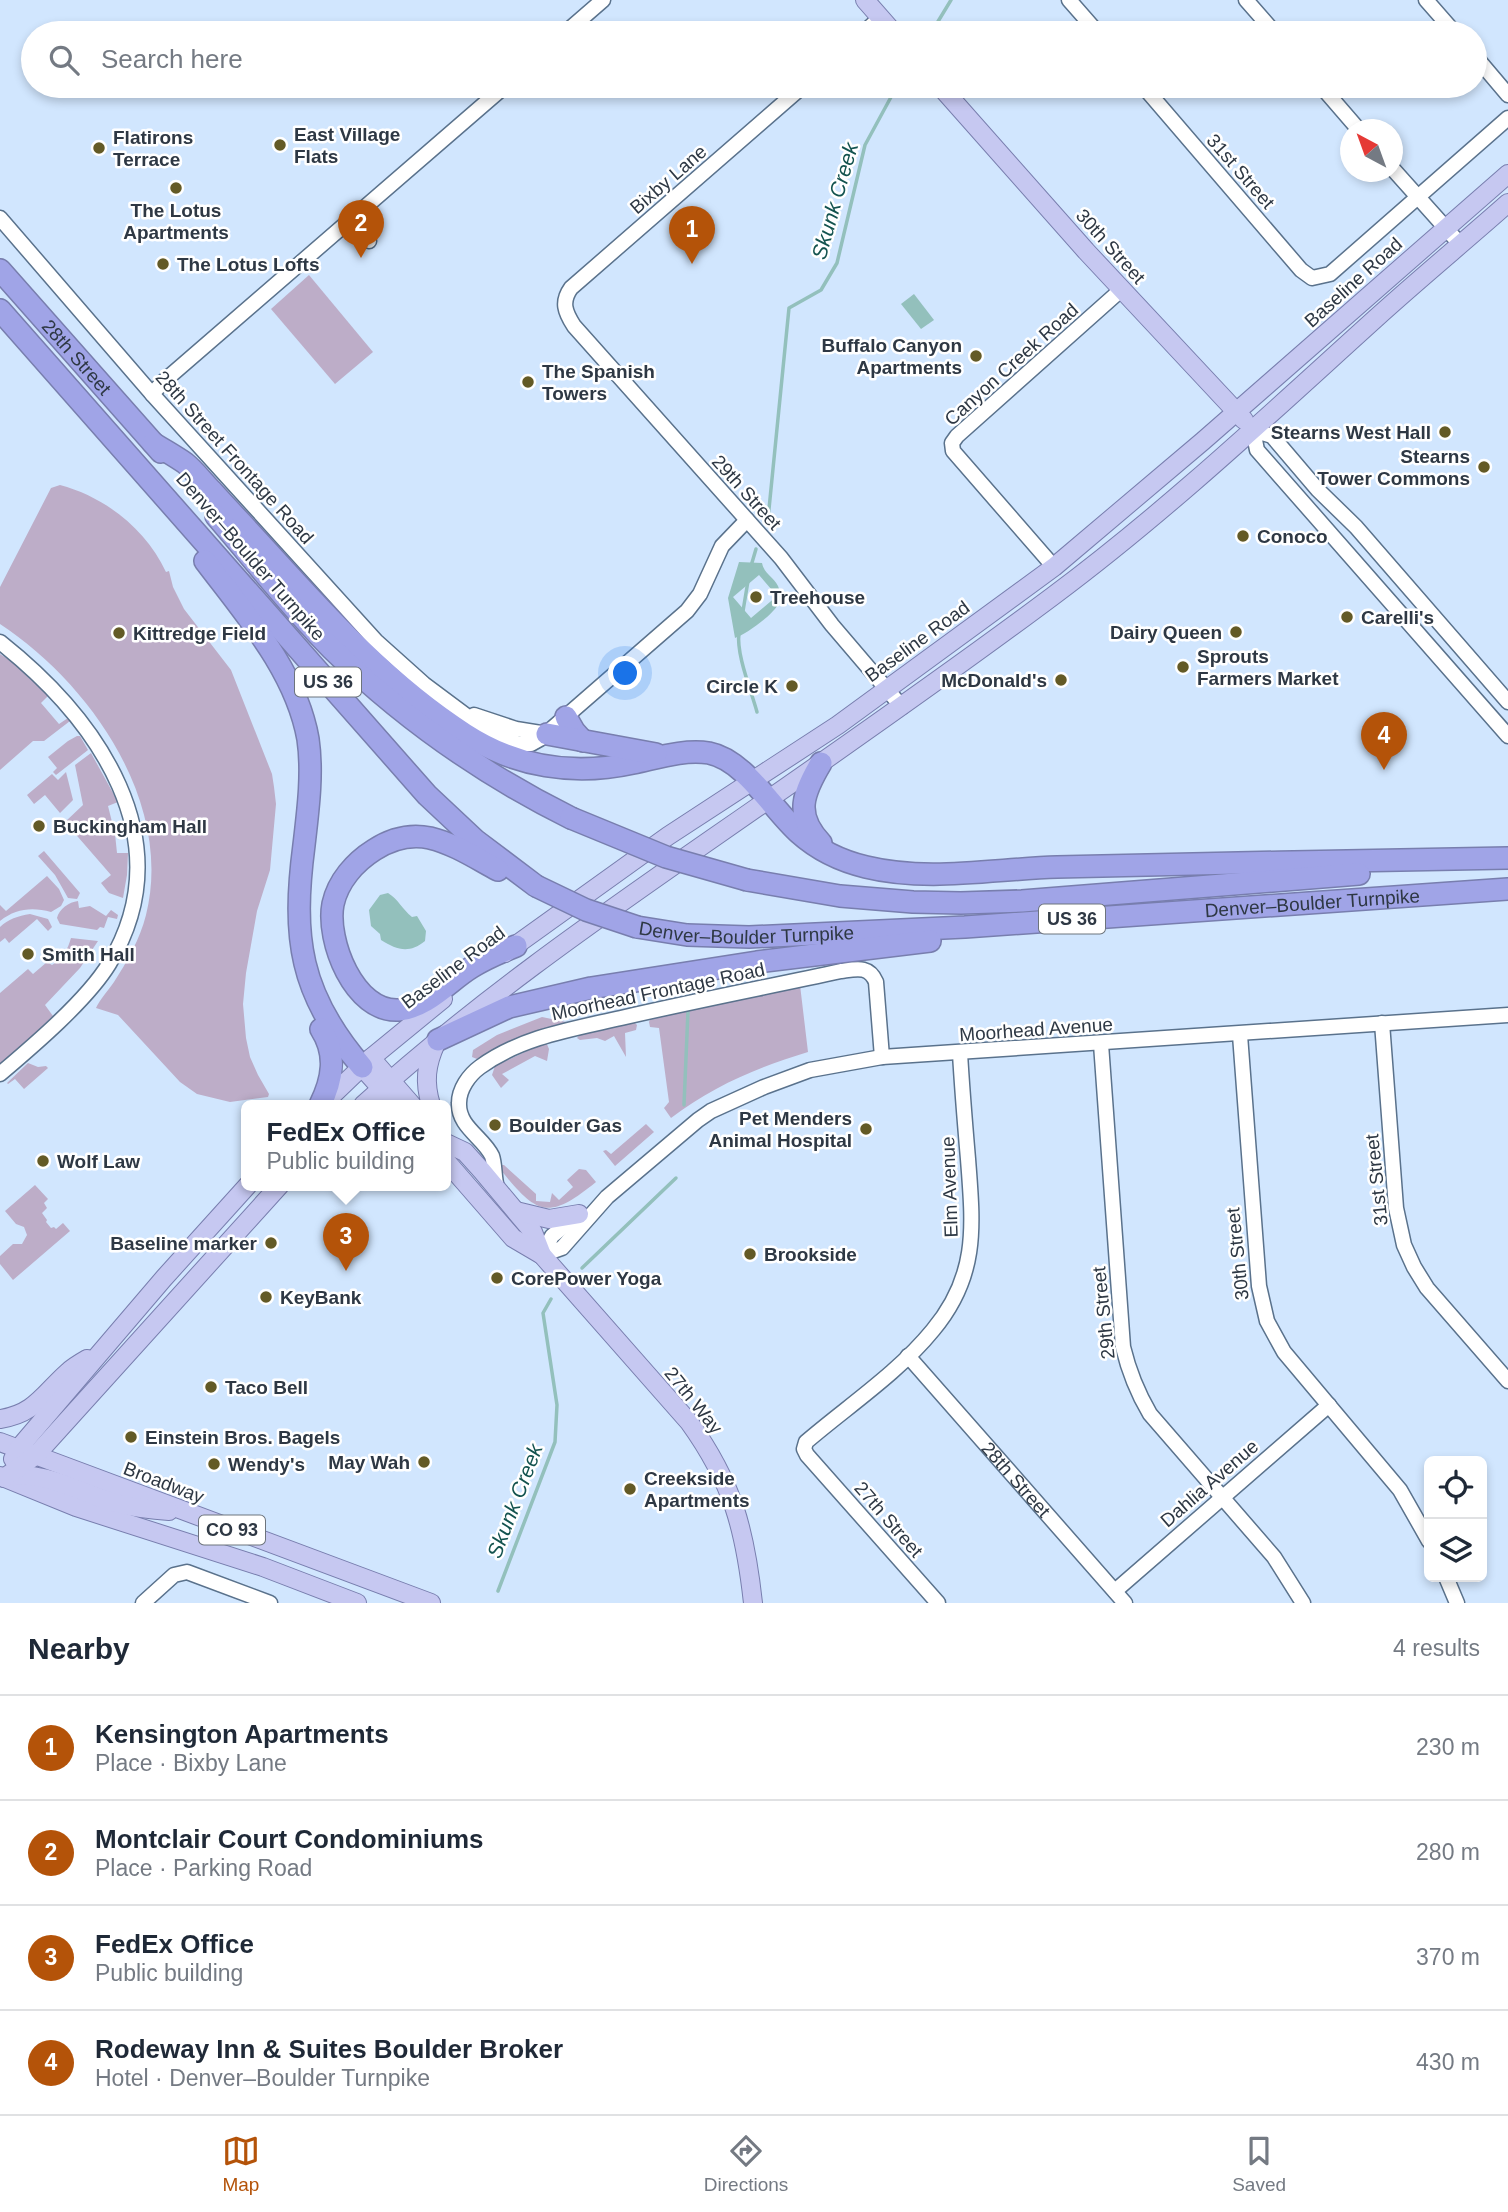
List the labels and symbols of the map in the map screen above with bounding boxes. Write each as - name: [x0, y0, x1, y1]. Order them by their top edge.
- north arrow: [1340, 119, 1403, 182]
- place label: East Village Flats: [294, 124, 400, 167]
- place label: Flatirons Terrace: [113, 127, 193, 170]
- street label: 31st Street: [1203, 130, 1279, 213]
- marker: East Village Flats: [272, 137, 288, 153]
- water label: Skunk Creek: [807, 138, 863, 262]
- marker: Flatirons Terrace: [91, 140, 107, 156]
- street label: Bixby Lane: [626, 141, 711, 218]
- marker: The Lotus Apartments: [168, 180, 184, 196]
- place label: The Lotus Apartments: [123, 200, 229, 243]
- pin: 2: [338, 200, 384, 258]
- street label: 30th Street: [1072, 205, 1150, 288]
- pin: 1: [669, 206, 715, 264]
- street label: Baseline Road: [1300, 233, 1406, 332]
- place label: The Lotus Lofts: [177, 254, 319, 275]
- marker: The Lotus Lofts: [155, 256, 171, 272]
- street label: Canyon Creek Road: [940, 299, 1082, 430]
- street label: 28th Street: [38, 315, 116, 400]
- place label: Buffalo Canyon Apartments: [822, 335, 962, 378]
- marker: Buffalo Canyon Apartments: [968, 348, 984, 364]
- place label: The Spanish Towers: [542, 361, 655, 404]
- street label: 28th Street Frontage Road: [152, 367, 318, 548]
- marker: The Spanish Towers: [520, 374, 536, 390]
- place label: Stearns West Hall: [1271, 422, 1431, 443]
- marker: Stearns West Hall: [1437, 424, 1453, 440]
- place label: Stearns Tower Commons: [1317, 446, 1470, 489]
- street label: 29th Street: [708, 451, 786, 534]
- marker: Stearns Tower Commons: [1476, 459, 1492, 475]
- street label: Denver–Boulder Turnpike: [172, 468, 329, 645]
- place label: Conoco: [1257, 526, 1328, 547]
- marker: Conoco: [1235, 528, 1251, 544]
- place label: Treehouse: [770, 587, 865, 608]
- marker: Treehouse: [748, 589, 764, 605]
- street label: Baseline Road: [861, 597, 973, 686]
- place label: Carelli's: [1361, 607, 1434, 628]
- marker: Carelli's: [1339, 609, 1355, 625]
- place label: Dairy Queen: [1110, 622, 1222, 643]
- place label: Kittredge Field: [133, 623, 266, 644]
- marker: Dairy Queen: [1228, 624, 1244, 640]
- marker: Kittredge Field: [111, 625, 127, 641]
- place label: Sprouts Farmers Market: [1197, 646, 1339, 689]
- your location: [608, 656, 642, 690]
- marker: Sprouts Farmers Market: [1175, 659, 1191, 675]
- road number: US 36: [295, 668, 361, 696]
- place label: McDonald's: [941, 670, 1047, 691]
- marker: McDonald's: [1053, 672, 1069, 688]
- place label: Circle K: [706, 676, 778, 697]
- marker: Circle K: [784, 678, 800, 694]
- pin: 4: [1361, 712, 1407, 770]
- place label: Buckingham Hall: [53, 816, 207, 837]
- marker: Buckingham Hall: [31, 818, 47, 834]
- street label: Denver–Boulder Turnpike: [1204, 885, 1421, 921]
- road number: US 36: [1039, 904, 1105, 934]
- street label: Denver–Boulder Turnpike: [637, 917, 855, 948]
- street label: Baseline Road: [398, 922, 509, 1013]
- place label: Smith Hall: [42, 944, 135, 965]
- marker: Smith Hall: [20, 946, 36, 962]
- street label: Moorhead Frontage Road: [550, 959, 767, 1024]
- street label: Moorhead Avenue: [959, 1014, 1114, 1045]
- place label: Pet Menders Animal Hospital: [708, 1108, 852, 1151]
- place label: Boulder Gas: [509, 1115, 622, 1136]
- marker: Boulder Gas: [487, 1117, 503, 1133]
- marker: Pet Menders Animal Hospital: [858, 1121, 874, 1137]
- street label: 31st Street: [1361, 1132, 1392, 1227]
- street label: Elm Avenue: [937, 1136, 962, 1238]
- place label: Wolf Law: [57, 1151, 140, 1172]
- marker: Wolf Law: [35, 1153, 51, 1169]
- street label: 30th Street: [1222, 1206, 1253, 1301]
- pin: 3: [323, 1213, 369, 1271]
- place label: Baseline marker: [110, 1233, 258, 1254]
- marker: Baseline marker: [263, 1235, 279, 1251]
- place label: Brookside: [764, 1244, 857, 1265]
- marker: Brookside: [742, 1246, 758, 1262]
- street label: 29th Street: [1088, 1265, 1119, 1360]
- place label: CorePower Yoga: [511, 1268, 662, 1289]
- marker: CorePower Yoga: [489, 1270, 505, 1286]
- place label: KeyBank: [280, 1287, 362, 1308]
- marker: KeyBank: [258, 1289, 274, 1305]
- street label: 27th Way: [660, 1363, 727, 1438]
- place label: Taco Bell: [225, 1377, 308, 1398]
- marker: Taco Bell: [203, 1379, 219, 1395]
- place label: Einstein Bros. Bagels: [145, 1427, 340, 1448]
- marker: Einstein Bros. Bagels: [123, 1429, 139, 1445]
- street label: Dahlia Avenue: [1156, 1435, 1262, 1531]
- street label: 28th Street: [977, 1438, 1055, 1522]
- water label: Skunk Creek: [482, 1439, 547, 1561]
- place label: May Wah: [328, 1452, 410, 1473]
- place label: Wendy's: [228, 1454, 305, 1475]
- marker: May Wah: [416, 1454, 432, 1470]
- marker: Wendy's: [206, 1456, 222, 1472]
- street label: Broadway: [121, 1458, 207, 1508]
- place label: Creekside Apartments: [644, 1468, 750, 1511]
- street label: 27th Street: [850, 1477, 928, 1562]
- marker: Creekside Apartments: [622, 1481, 638, 1497]
- road number: CO 93: [199, 1516, 265, 1545]

